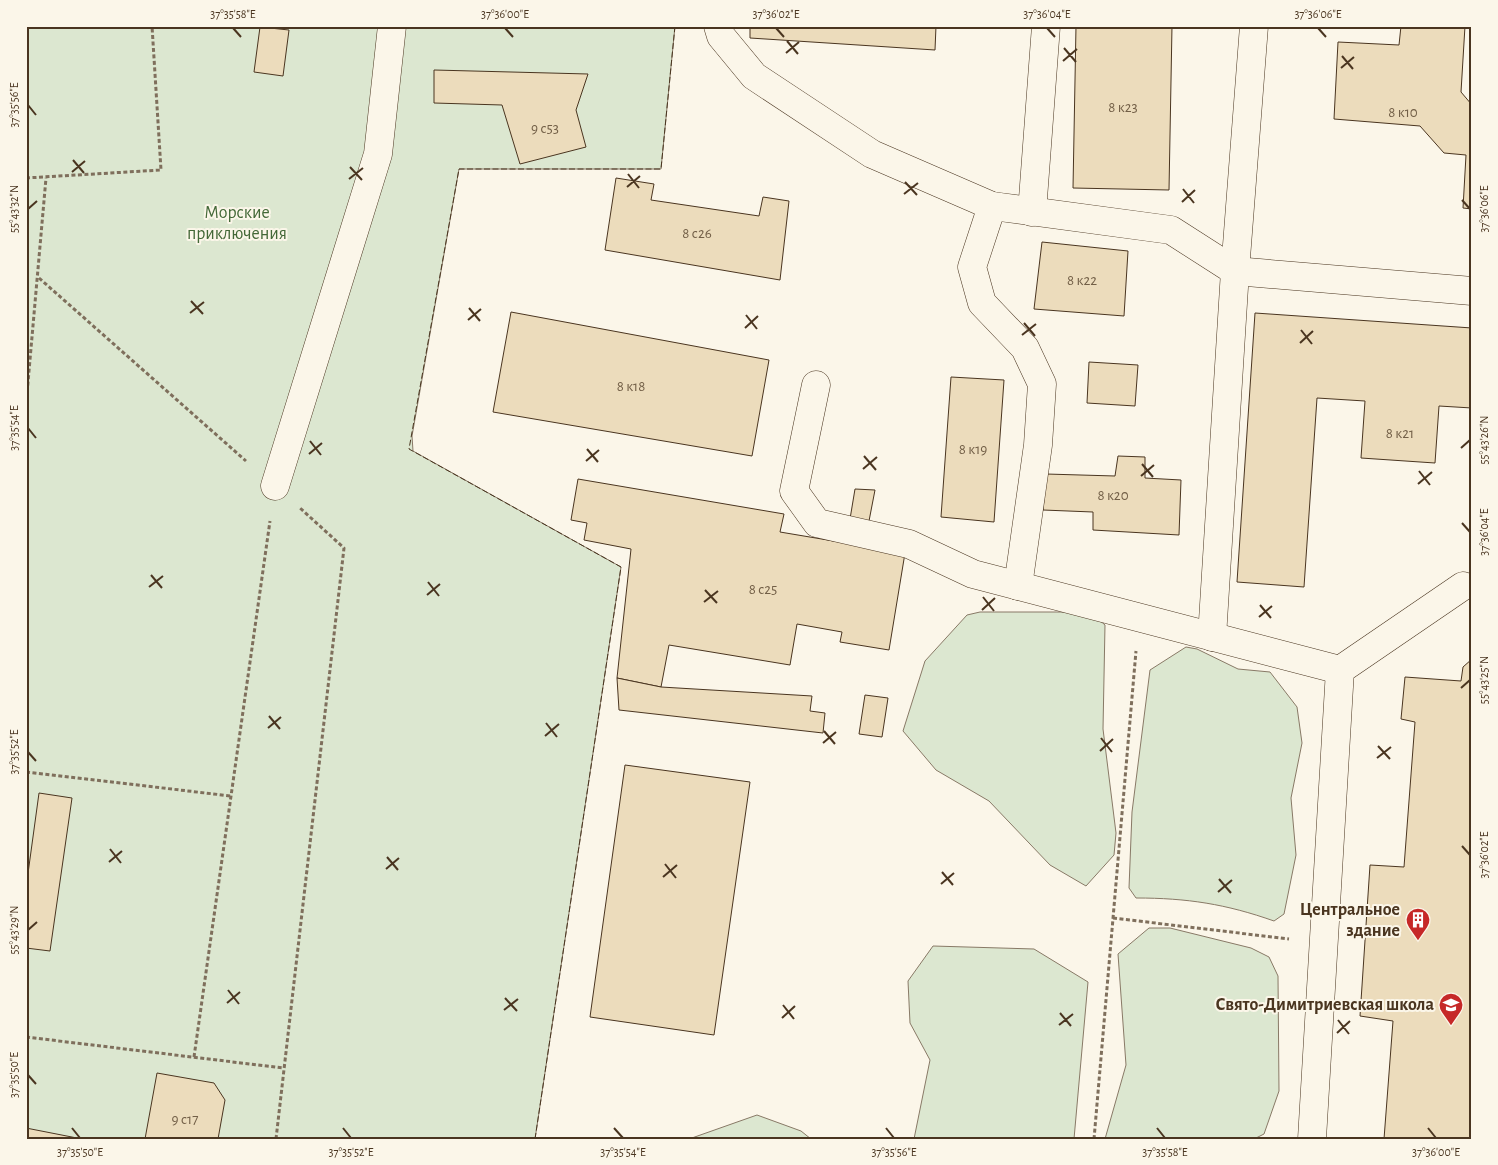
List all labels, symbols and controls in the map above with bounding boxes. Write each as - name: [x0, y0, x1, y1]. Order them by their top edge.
- text: 37°35'58"E: [210, 8, 256, 20]
- text: 37°36'00"E: [481, 8, 529, 20]
- text: 37°36'02"E: [753, 8, 800, 20]
- text: 37°36'04"E: [1023, 8, 1071, 20]
- text: 37°36'06"E: [1294, 8, 1342, 20]
- text: 37°35'56"E: [8, 82, 20, 128]
- house number: 8 к23: [1108, 100, 1138, 115]
- house number: 8 к10: [1388, 105, 1418, 120]
- house number: 9 с53: [531, 121, 559, 136]
- text: 55°43'32"N: [8, 185, 20, 233]
- text: 37°36'06"E: [1478, 185, 1490, 233]
- park label: Морские приключения: [187, 204, 287, 243]
- house number: 8 с26: [682, 226, 712, 241]
- house number: 8 к22: [1067, 273, 1097, 288]
- house number: 8 к18: [617, 379, 645, 394]
- text: 37°35'54"E: [8, 405, 20, 451]
- text: 55°43'26"N: [1478, 416, 1490, 464]
- house number: 8 к21: [1386, 426, 1414, 441]
- house number: 8 к19: [959, 442, 987, 457]
- house number: 8 к20: [1097, 488, 1129, 503]
- text: 37°36'04"E: [1478, 508, 1490, 556]
- house number: 8 с25: [749, 582, 777, 597]
- text: 55°43'25"N: [1478, 656, 1490, 704]
- text: 37°35'52"E: [8, 729, 20, 775]
- text: 37°36'02"E: [1478, 831, 1490, 878]
- place label: Центральное здание: [1300, 901, 1400, 940]
- text: 55°43'29"N: [8, 906, 20, 954]
- building icon: Центральное здание: [1405, 907, 1431, 941]
- school or university icon: Свято-Димитриевская школа: [1438, 992, 1464, 1026]
- place label: Свято-Димитриевская школа: [1216, 996, 1434, 1014]
- text: 37°35'50"E: [8, 1052, 20, 1098]
- house number: 9 с17: [171, 1112, 199, 1127]
- text: 37°35'50"E: [57, 1146, 103, 1158]
- text: 37°35'52"E: [328, 1146, 374, 1158]
- text: 37°35'54"E: [600, 1146, 646, 1158]
- text: 37°35'56"E: [871, 1146, 917, 1158]
- text: 37°35'58"E: [1142, 1146, 1188, 1158]
- text: 37°36'00"E: [1412, 1146, 1460, 1158]

